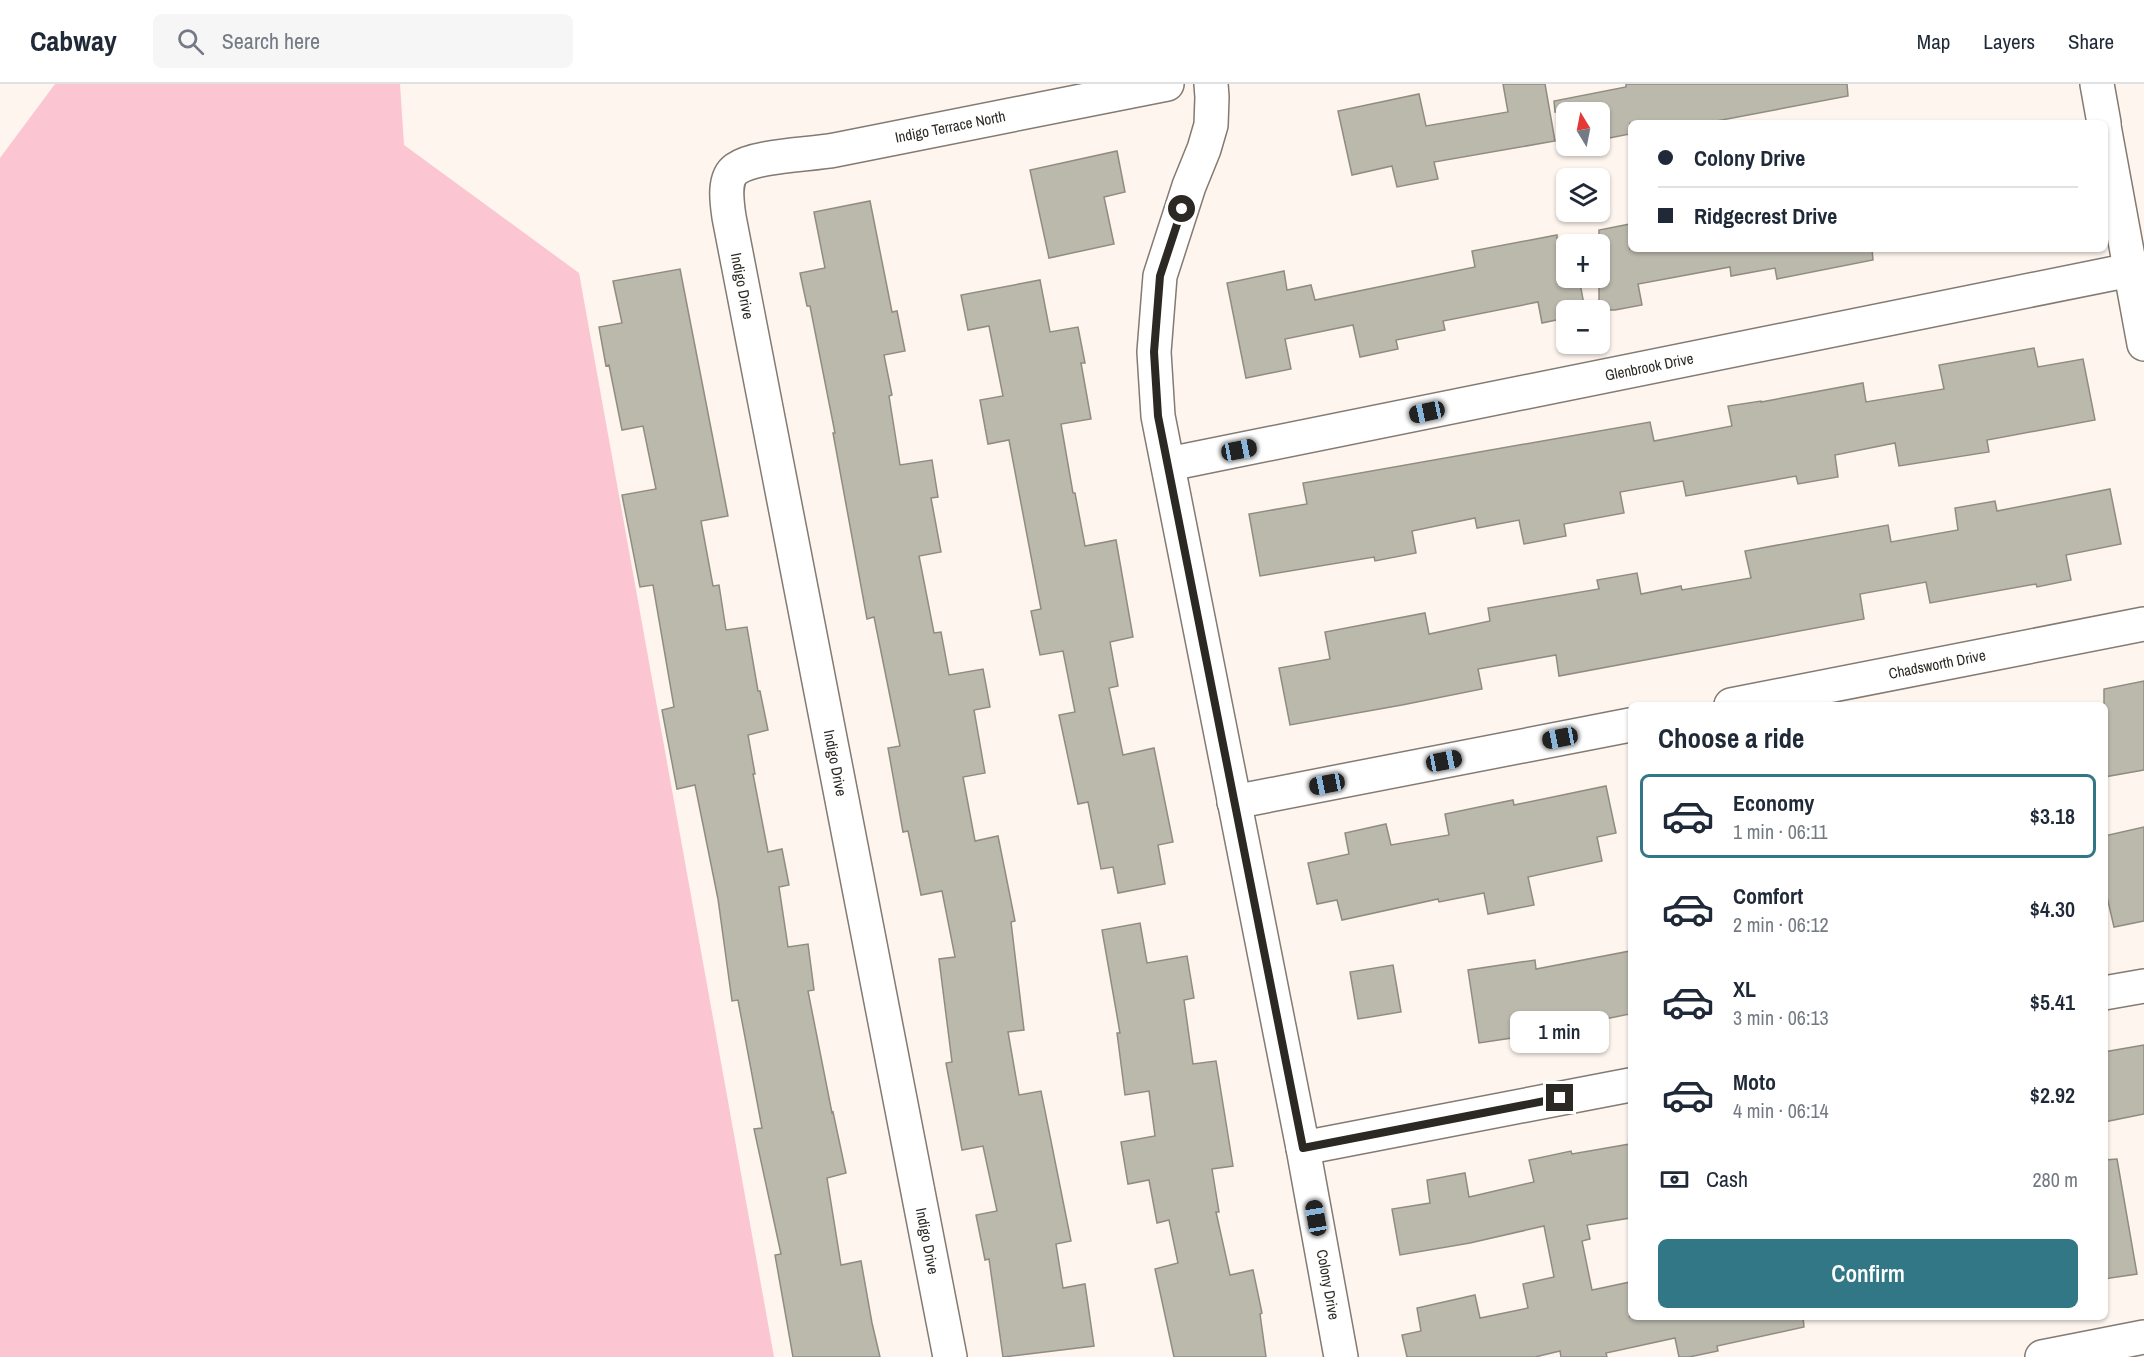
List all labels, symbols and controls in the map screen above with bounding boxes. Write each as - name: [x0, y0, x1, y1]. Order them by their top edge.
- search box: [153, 14, 573, 68]
- text: Cabway: [30, 22, 117, 60]
- icon: search: [174, 25, 207, 58]
- text: Search here: [222, 26, 320, 56]
- text: Map: [1917, 27, 1950, 56]
- text: Layers: [1983, 27, 2035, 56]
- text: Share: [2068, 27, 2114, 56]
- north arrow: [1556, 102, 1610, 156]
- map controls: [1556, 102, 1610, 354]
- street label: Indigo Terrace North: [893, 105, 1007, 148]
- text: Colony Drive: [1694, 143, 1805, 173]
- button: layers: [1556, 168, 1610, 222]
- route start: [1168, 195, 1195, 222]
- text: Ridgecrest Drive: [1694, 201, 1837, 231]
- button: +: [1556, 234, 1610, 288]
- street label: Indigo Drive: [726, 251, 759, 321]
- button: −: [1556, 300, 1610, 354]
- street label: Glenbrook Drive: [1603, 347, 1695, 386]
- car: [1408, 399, 1446, 425]
- car: [1220, 438, 1258, 462]
- street label: Chadsworth Drive: [1887, 644, 1987, 684]
- text: Choose a ride: [1658, 720, 1804, 756]
- car: [1541, 726, 1579, 750]
- street label: Indigo Drive: [819, 728, 852, 798]
- car: [1425, 749, 1463, 773]
- car: [1308, 772, 1346, 796]
- text: Economy: [1733, 788, 1814, 818]
- icon: car: [1661, 789, 1715, 843]
- text: $3.18: [2030, 801, 2075, 831]
- text: 1 min · 06:11: [1733, 818, 1828, 845]
- text: Comfort: [1733, 881, 1803, 911]
- icon: car: [1661, 882, 1715, 936]
- text: $4.30: [2030, 894, 2075, 924]
- text: 2 min · 06:12: [1733, 911, 1829, 938]
- text: XL: [1733, 974, 1756, 1004]
- icon: car: [1661, 975, 1715, 1029]
- text: $5.41: [2030, 987, 2075, 1017]
- text: 3 min · 06:13: [1733, 1004, 1829, 1031]
- callout: 1 min: [1510, 1011, 1610, 1053]
- text: 1 min: [1538, 1018, 1581, 1045]
- text: Moto: [1733, 1067, 1776, 1097]
- icon: car: [1661, 1068, 1715, 1122]
- text: $2.92: [2030, 1080, 2075, 1110]
- route end: [1546, 1084, 1573, 1111]
- text: 4 min · 06:14: [1733, 1097, 1829, 1124]
- icon: cash: [1658, 1163, 1691, 1196]
- text: Cash: [1706, 1164, 1748, 1194]
- text: 280 m: [2032, 1166, 2078, 1193]
- car: [1304, 1199, 1328, 1237]
- street label: Indigo Drive: [911, 1206, 944, 1276]
- button: Confirm: [1658, 1239, 2078, 1308]
- street label: Colony Drive: [1312, 1248, 1345, 1322]

